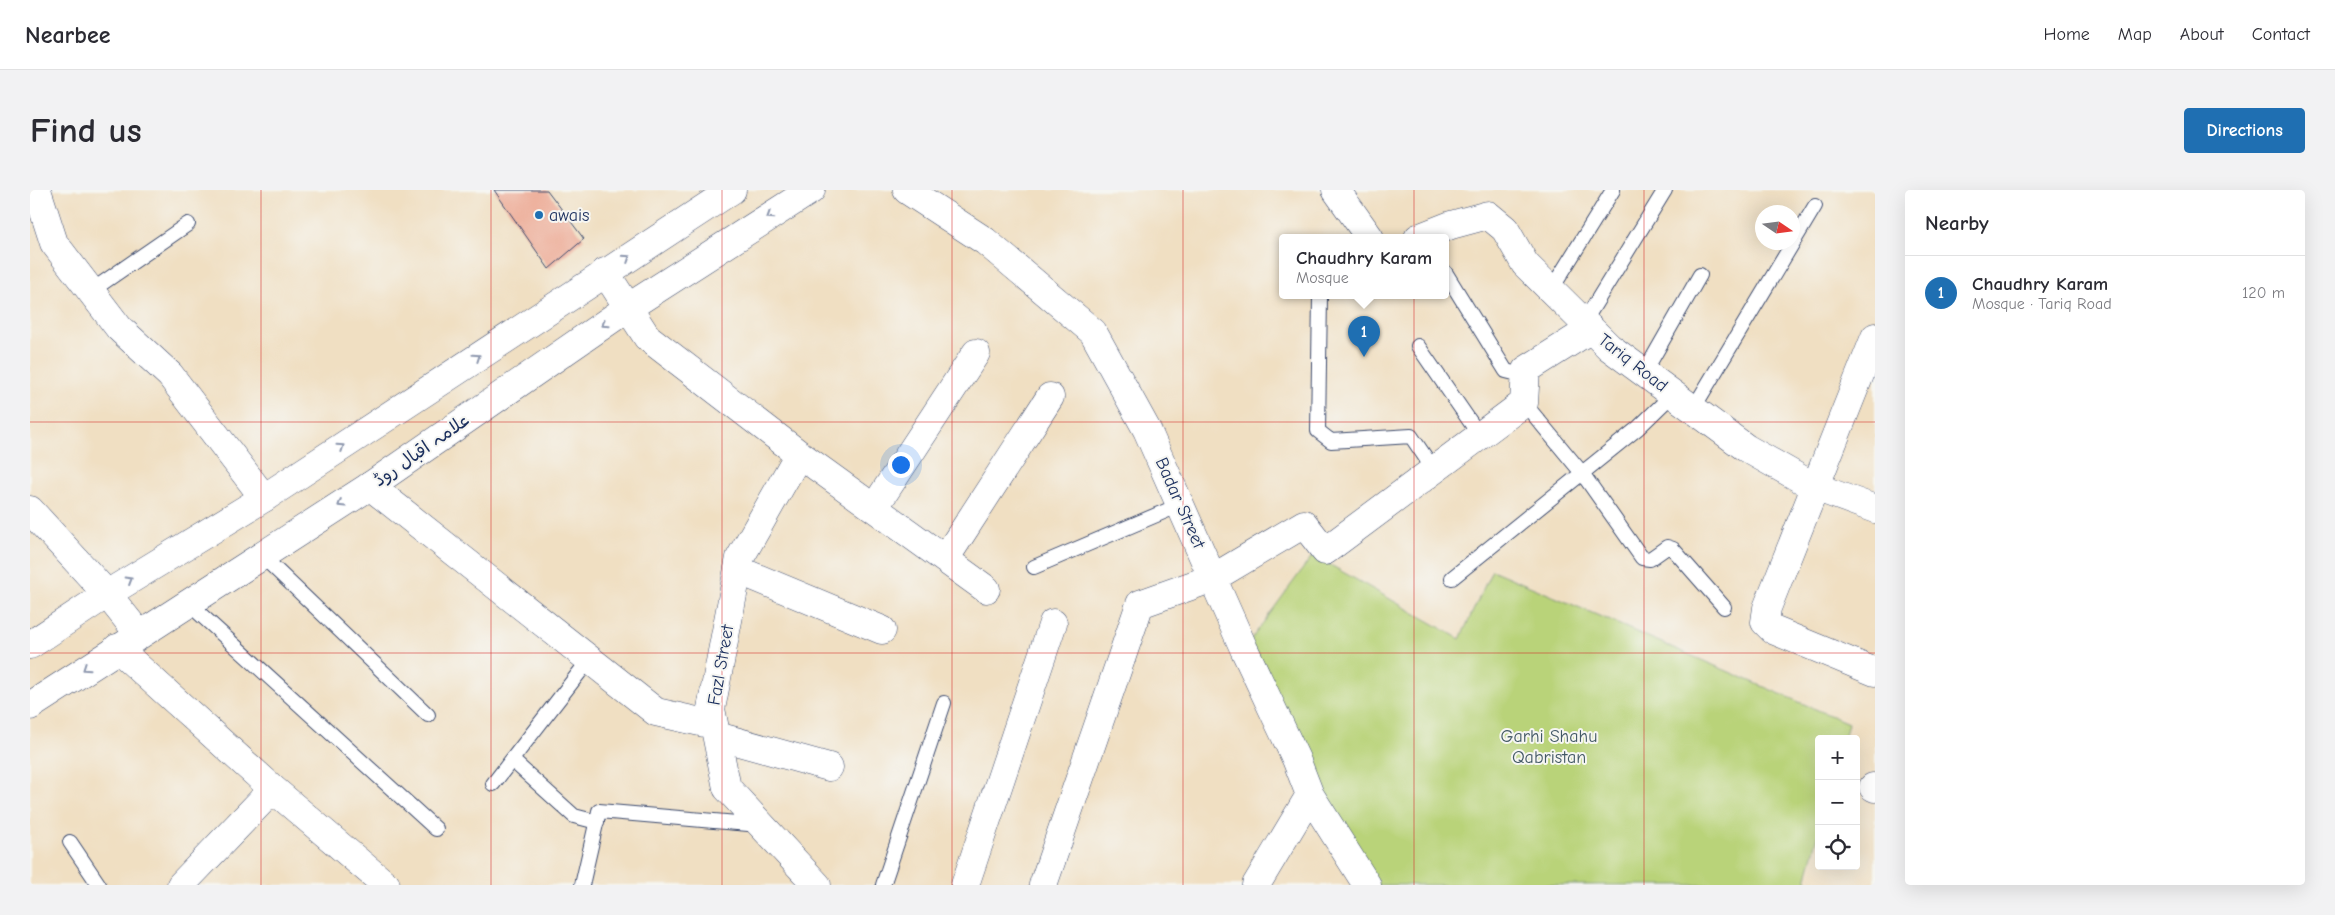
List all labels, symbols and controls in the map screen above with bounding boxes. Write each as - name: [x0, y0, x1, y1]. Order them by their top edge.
- text: Nearbee: [25, 21, 110, 49]
- text: Home: [2043, 24, 2090, 45]
- text: Map: [2118, 24, 2152, 45]
- text: About: [2180, 24, 2224, 45]
- text: Contact: [2252, 24, 2310, 45]
- button: Directions: [2184, 108, 2305, 153]
- text: Find us: [30, 110, 142, 151]
- place label: awais: [549, 205, 590, 226]
- north arrow: [1755, 205, 1800, 250]
- marker: awais: [533, 209, 545, 221]
- one-way arrow: [767, 210, 776, 220]
- text: Nearby: [1925, 211, 1989, 235]
- popup: [1279, 234, 1449, 299]
- text: Chaudhry Karam: [1296, 247, 1432, 269]
- one-way arrow: [621, 255, 630, 264]
- text: Mosque: [1296, 269, 1349, 287]
- text: Chaudhry Karam: [1972, 273, 2108, 295]
- text: 1: [1938, 284, 1944, 302]
- text: 120 m: [2242, 284, 2285, 302]
- text: Mosque · Tariq Road: [1972, 295, 2112, 313]
- pin: 1: [1348, 316, 1380, 357]
- one-way arrow: [601, 318, 611, 327]
- street label: Tariq Road: [1594, 329, 1672, 397]
- one-way arrow: [471, 354, 480, 363]
- street label: علامہ اقبال روڈ: [370, 409, 474, 491]
- one-way arrow: [336, 444, 345, 453]
- your location: [888, 452, 914, 478]
- street label: Badar Street: [1151, 454, 1210, 553]
- one-way arrow: [337, 498, 346, 508]
- one-way arrow: [124, 576, 133, 586]
- street label: Fazl Street: [704, 622, 739, 707]
- one-way arrow: [82, 662, 92, 671]
- park label: Garhi Shahu Qabristan: [1501, 726, 1597, 768]
- map controls: [1815, 735, 1860, 870]
- button: +: [1815, 735, 1860, 780]
- button: −: [1815, 780, 1860, 825]
- button: locate: [1815, 825, 1860, 870]

